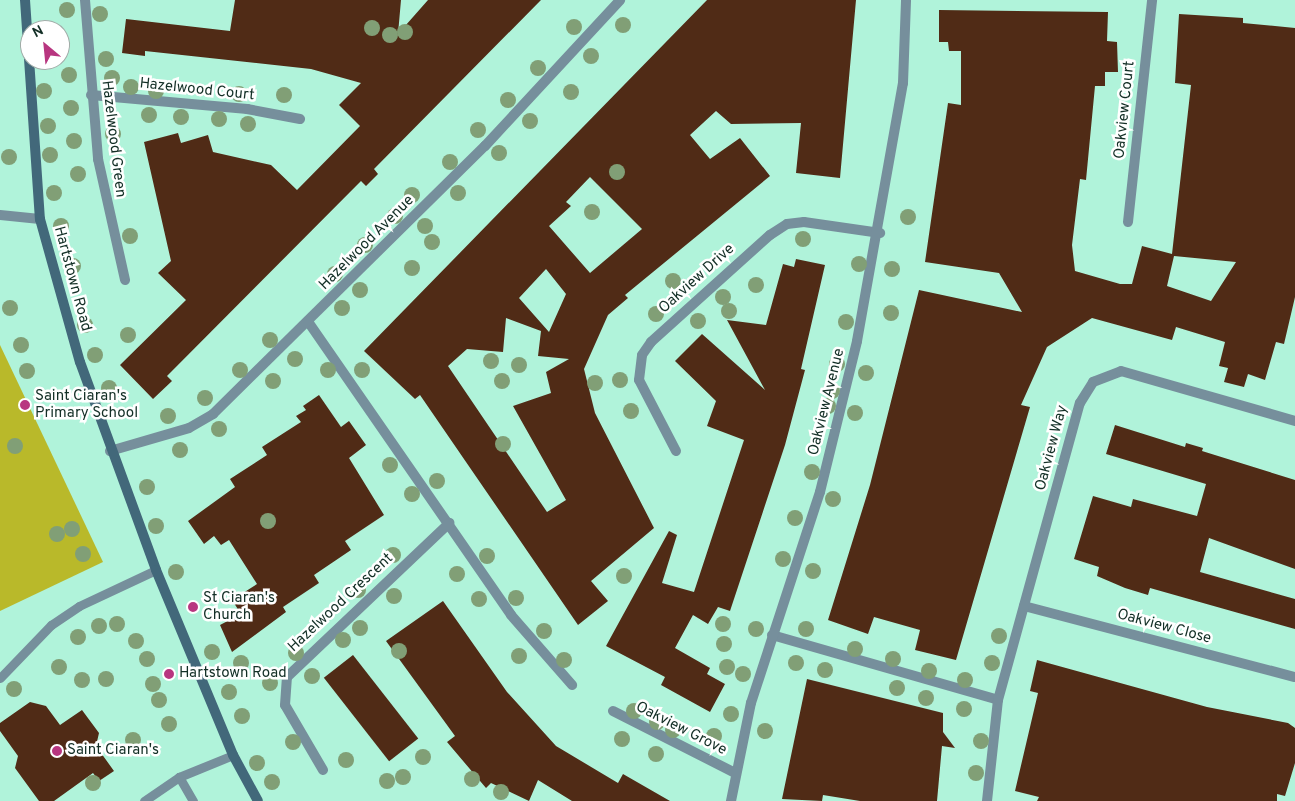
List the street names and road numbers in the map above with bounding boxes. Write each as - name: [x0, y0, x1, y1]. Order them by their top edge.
- street label: Oakview Court: [1111, 60, 1139, 160]
- street label: Hazelwood Court: [139, 75, 255, 105]
- street label: Hazelwood Green: [97, 79, 129, 199]
- street label: Hazelwood Avenue: [316, 192, 418, 294]
- street label: Hartstown Road: [49, 225, 95, 333]
- street label: Oakview Drive: [655, 240, 739, 318]
- street label: Oakview Avenue: [805, 346, 849, 458]
- street label: Oakview Way: [1032, 403, 1072, 493]
- street label: Hazelwood Crescent: [285, 550, 397, 656]
- street label: Oakview Close: [1115, 606, 1213, 648]
- street label: Oakview Grove: [632, 698, 730, 760]

